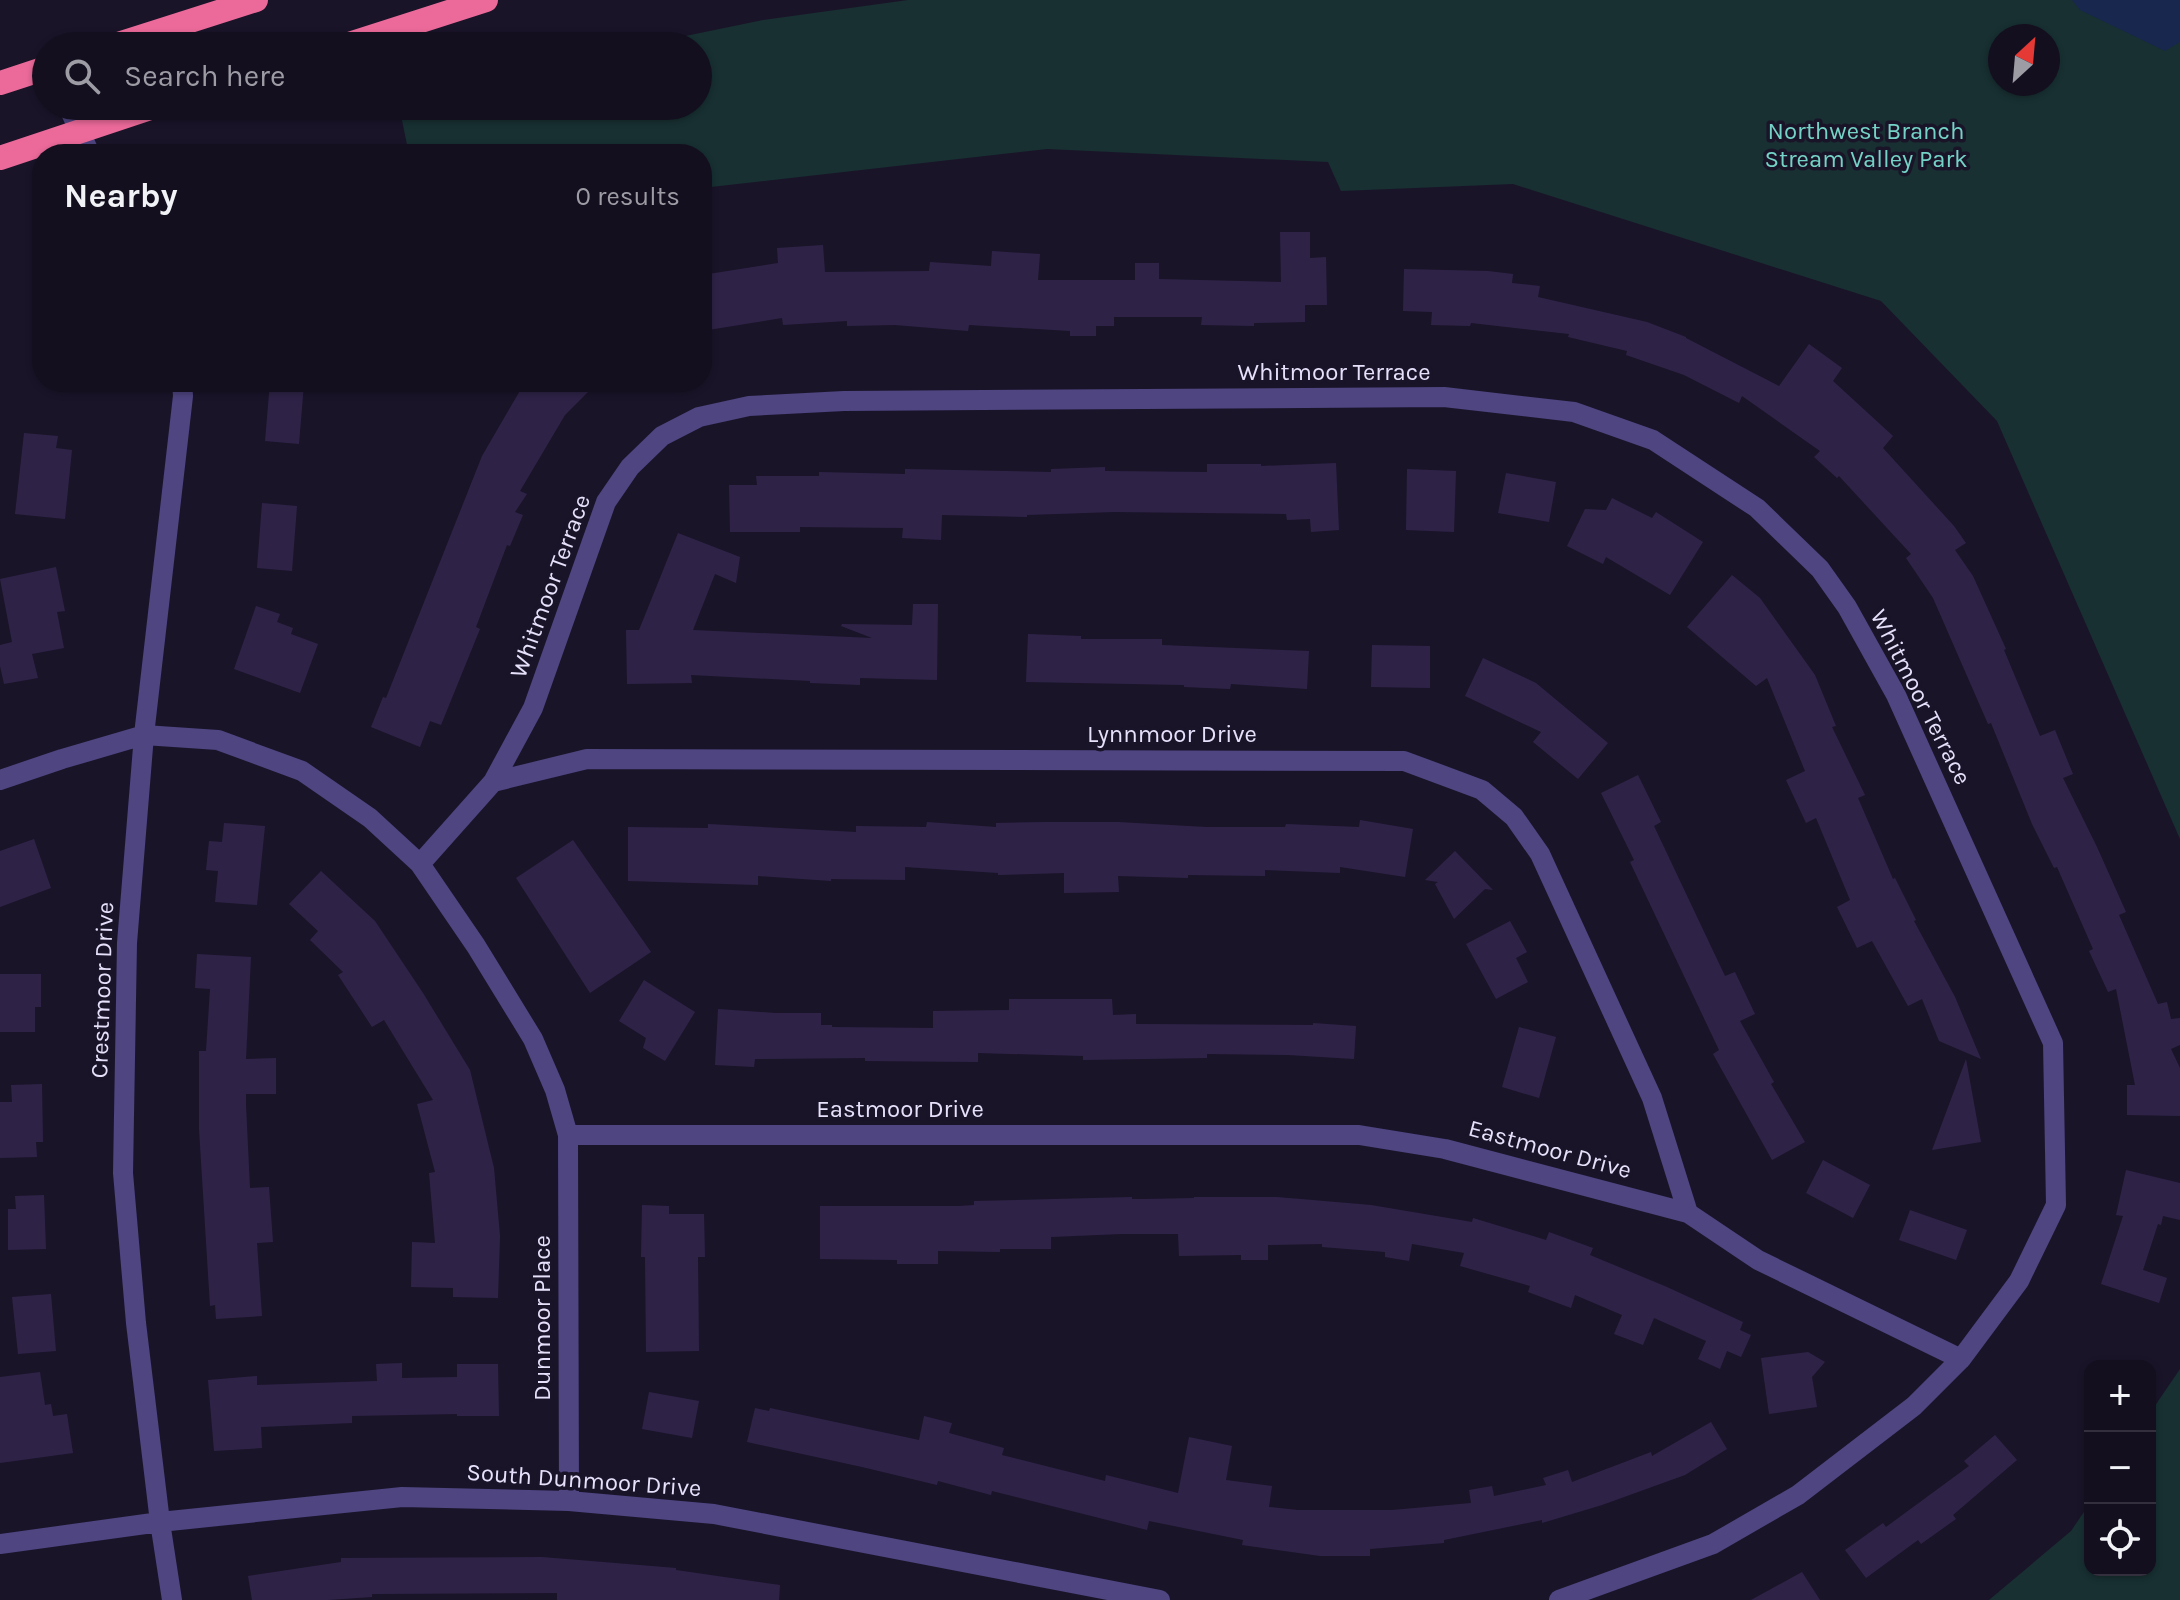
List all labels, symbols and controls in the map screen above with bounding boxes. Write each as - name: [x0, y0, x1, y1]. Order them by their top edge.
- north arrow: [1988, 24, 2060, 96]
- search box: [32, 32, 712, 120]
- icon: search: [60, 54, 104, 98]
- text: Search here: [124, 58, 285, 94]
- park label: Northwest Branch Stream Valley Park: [1764, 117, 1968, 173]
- text: Nearby: [64, 176, 178, 216]
- text: 0 results: [576, 181, 680, 212]
- street label: Whitmoor Terrace: [1238, 358, 1431, 386]
- street label: Whitmoor Terrace: [504, 491, 596, 681]
- street label: Whitmoor Terrace: [1865, 605, 1977, 789]
- street label: Lynnmoor Drive: [1087, 720, 1257, 748]
- street label: Crestmoor Drive: [85, 901, 119, 1079]
- street label: Eastmoor Drive: [816, 1095, 984, 1123]
- street label: Eastmoor Drive: [1466, 1114, 1634, 1184]
- street label: Dunmoor Place: [528, 1235, 556, 1401]
- map controls: [2084, 1360, 2156, 1576]
- button: +: [2084, 1360, 2156, 1432]
- button: −: [2084, 1432, 2156, 1504]
- street label: South Dunmoor Drive: [466, 1458, 702, 1502]
- button: locate: [2084, 1504, 2156, 1576]

